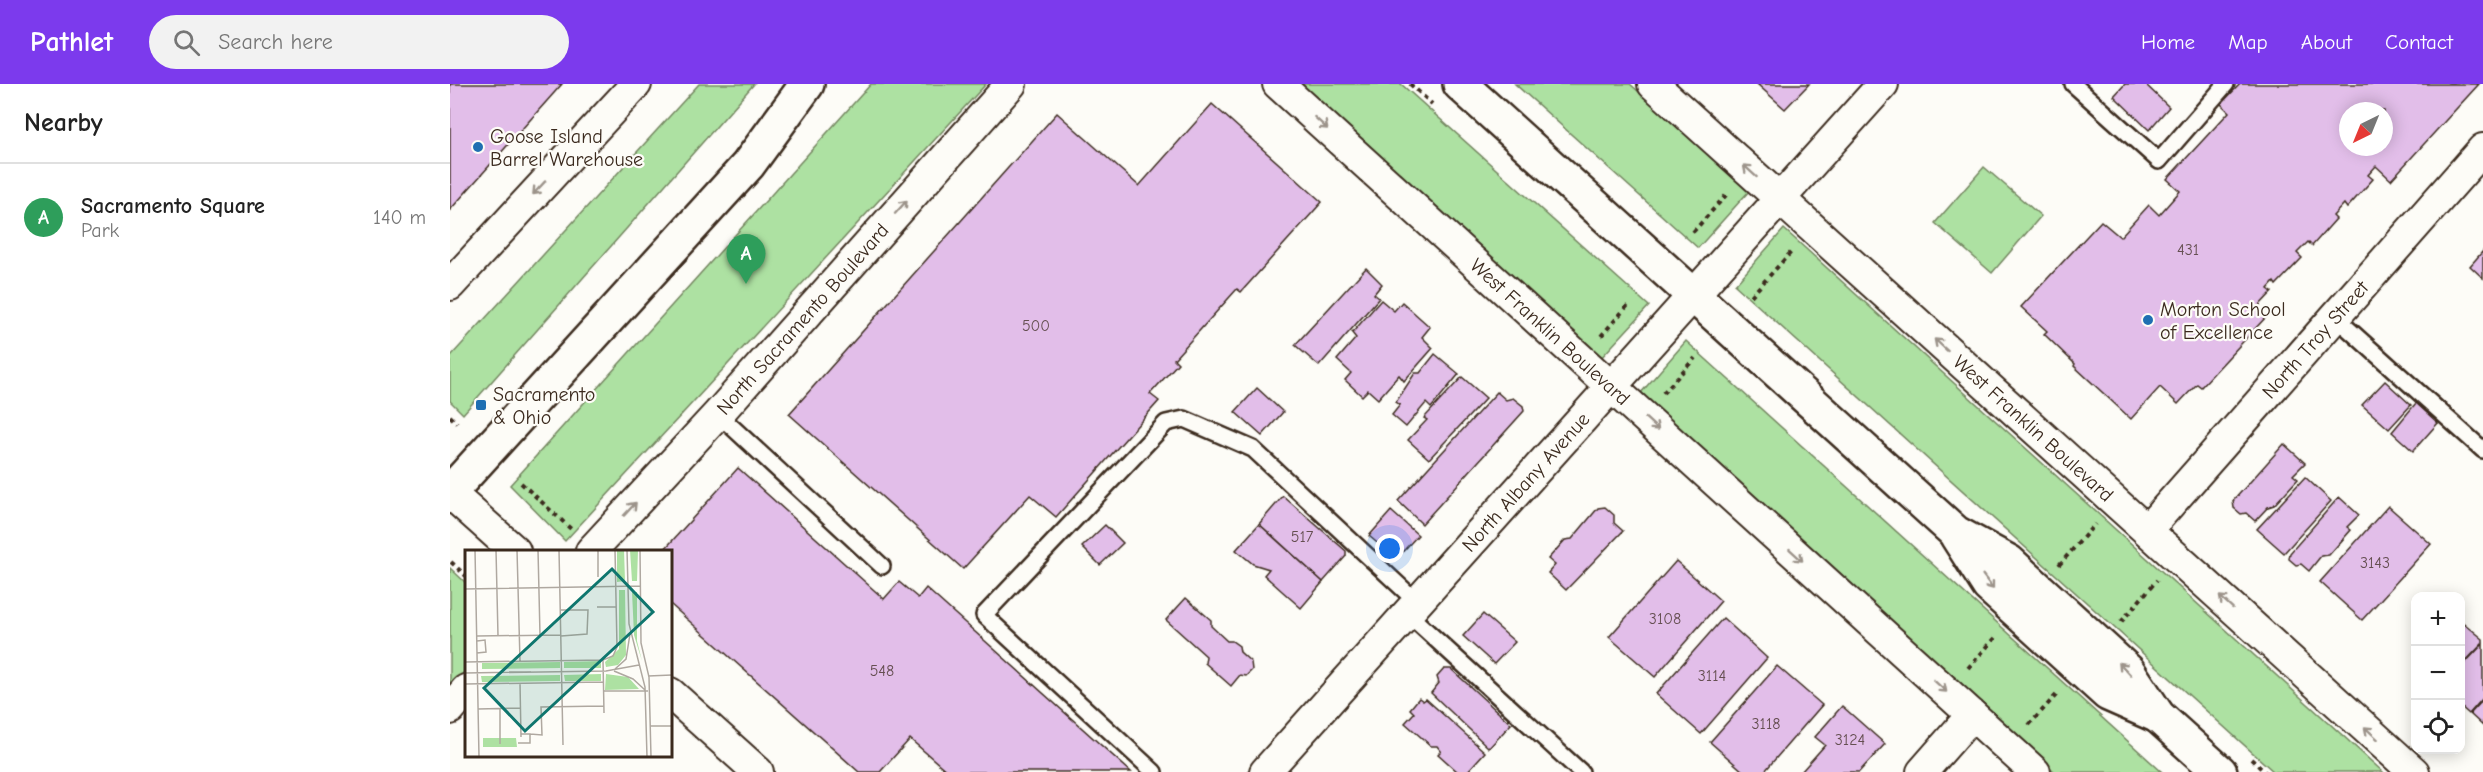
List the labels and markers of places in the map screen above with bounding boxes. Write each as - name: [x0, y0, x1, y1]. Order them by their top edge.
- place label: Goose Island Barrel Warehouse: [490, 125, 643, 171]
- marker: Goose Island Barrel Warehouse: [471, 140, 485, 154]
- pin: A: [726, 234, 766, 284]
- place label: Morton School of Excellence: [2160, 298, 2286, 344]
- marker: Morton School of Excellence: [2141, 313, 2155, 327]
- place label: Sacramento & Ohio: [493, 383, 595, 429]
- marker: Sacramento & Ohio: [474, 398, 488, 412]

